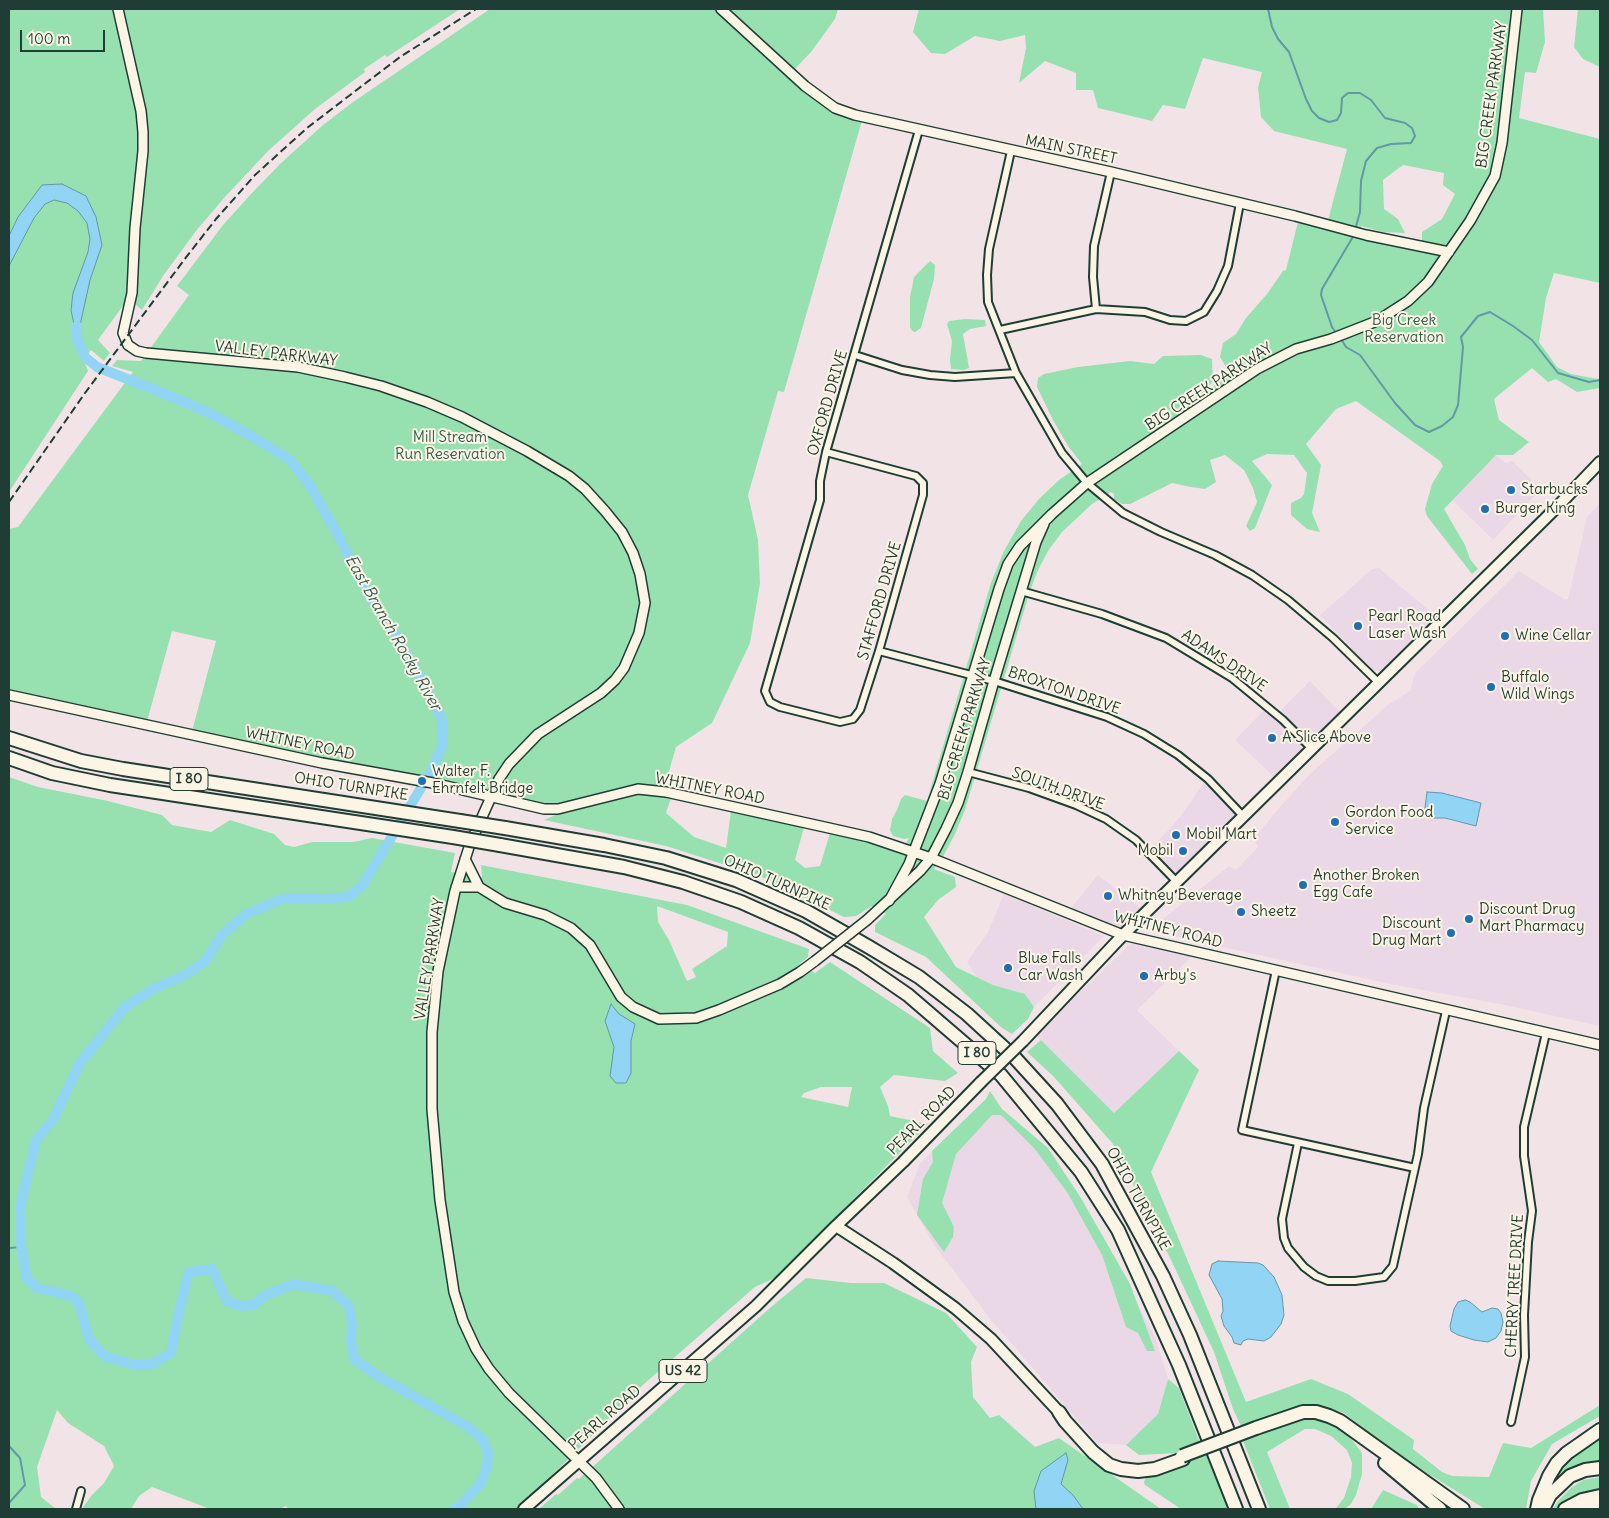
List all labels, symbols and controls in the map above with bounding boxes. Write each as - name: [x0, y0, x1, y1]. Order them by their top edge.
- scale bar: [22, 20, 108, 52]
- street label: BIG CREEK PARKWAY: [1473, 21, 1511, 169]
- text: 100 m: [28, 29, 70, 48]
- street label: MAIN STREET: [1023, 131, 1119, 169]
- park label: Big Creek Reservation: [1364, 312, 1444, 347]
- street label: VALLEY PARKWAY: [214, 338, 338, 370]
- street label: BIG CREEK PARKWAY: [1142, 339, 1276, 435]
- street label: OXFORD DRIVE: [804, 348, 852, 458]
- park label: Mill Stream Run Reservation: [395, 429, 505, 464]
- place label: Starbucks: [1521, 481, 1588, 499]
- marker: Starbucks: [1505, 484, 1517, 496]
- place label: Burger King: [1495, 500, 1575, 518]
- marker: Burger King: [1479, 503, 1491, 515]
- street label: STAFFORD DRIVE: [854, 540, 906, 662]
- water label: East Branch Rocky River: [341, 552, 445, 714]
- place label: Pearl Road Laser Wash: [1368, 608, 1446, 643]
- marker: Pearl Road Laser Wash: [1352, 620, 1364, 632]
- street label: ADAMS DRIVE: [1178, 626, 1270, 696]
- place label: Wine Cellar: [1515, 627, 1591, 645]
- marker: Wine Cellar: [1499, 630, 1511, 642]
- street label: BIG CREEK PARKWAY: [935, 656, 995, 802]
- street label: BROXTON DRIVE: [1005, 663, 1123, 719]
- place label: Buffalo Wild Wings: [1501, 669, 1575, 704]
- marker: Buffalo Wild Wings: [1485, 681, 1497, 693]
- street label: WHITNEY ROAD: [244, 724, 356, 764]
- place label: A Slice Above: [1282, 729, 1371, 747]
- marker: A Slice Above: [1266, 732, 1278, 744]
- place label: Walter F. Ehrnfelt Bridge: [432, 763, 533, 798]
- street label: SOUTH DRIVE: [1009, 764, 1107, 814]
- road number: I 80: [170, 768, 208, 791]
- street label: OHIO TURNPIKE: [293, 769, 409, 805]
- street label: WHITNEY ROAD: [654, 770, 766, 808]
- marker: Walter F. Ehrnfelt Bridge: [416, 775, 428, 787]
- place label: Gordon Food Service: [1345, 804, 1433, 839]
- marker: Gordon Food Service: [1329, 816, 1341, 828]
- place label: Mobil Mart: [1186, 826, 1257, 844]
- marker: Mobil Mart: [1170, 829, 1182, 841]
- place label: Mobil: [1138, 842, 1173, 860]
- marker: Mobil: [1177, 845, 1189, 857]
- street label: OHIO TURNPIKE: [721, 851, 833, 915]
- place label: Another Broken Egg Cafe: [1313, 867, 1420, 902]
- marker: Another Broken Egg Cafe: [1297, 879, 1309, 891]
- place label: Whitney Beverage: [1118, 887, 1242, 905]
- marker: Whitney Beverage: [1102, 890, 1114, 902]
- street label: VALLEY PARKWAY: [411, 897, 449, 1021]
- place label: Discount Drug Mart Pharmacy: [1479, 901, 1585, 936]
- place label: Sheetz: [1251, 903, 1296, 921]
- marker: Sheetz: [1235, 906, 1247, 918]
- street label: WHITNEY ROAD: [1112, 908, 1224, 952]
- marker: Discount Drug Mart Pharmacy: [1463, 913, 1475, 925]
- place label: Discount Drug Mart: [1372, 915, 1441, 950]
- marker: Discount Drug Mart: [1445, 927, 1457, 939]
- place label: Blue Falls Car Wash: [1018, 950, 1083, 985]
- marker: Blue Falls Car Wash: [1002, 962, 1014, 974]
- place label: Arby's: [1154, 967, 1196, 985]
- marker: Arby's: [1138, 970, 1150, 982]
- road number: I 80: [958, 1042, 996, 1064]
- street label: PEARL ROAD: [884, 1083, 960, 1159]
- street label: OHIO TURNPIKE: [1102, 1144, 1174, 1254]
- street label: CHERRY TREE DRIVE: [1502, 1214, 1528, 1358]
- road number: US 42: [659, 1360, 707, 1382]
- street label: PEARL ROAD: [565, 1382, 645, 1454]

